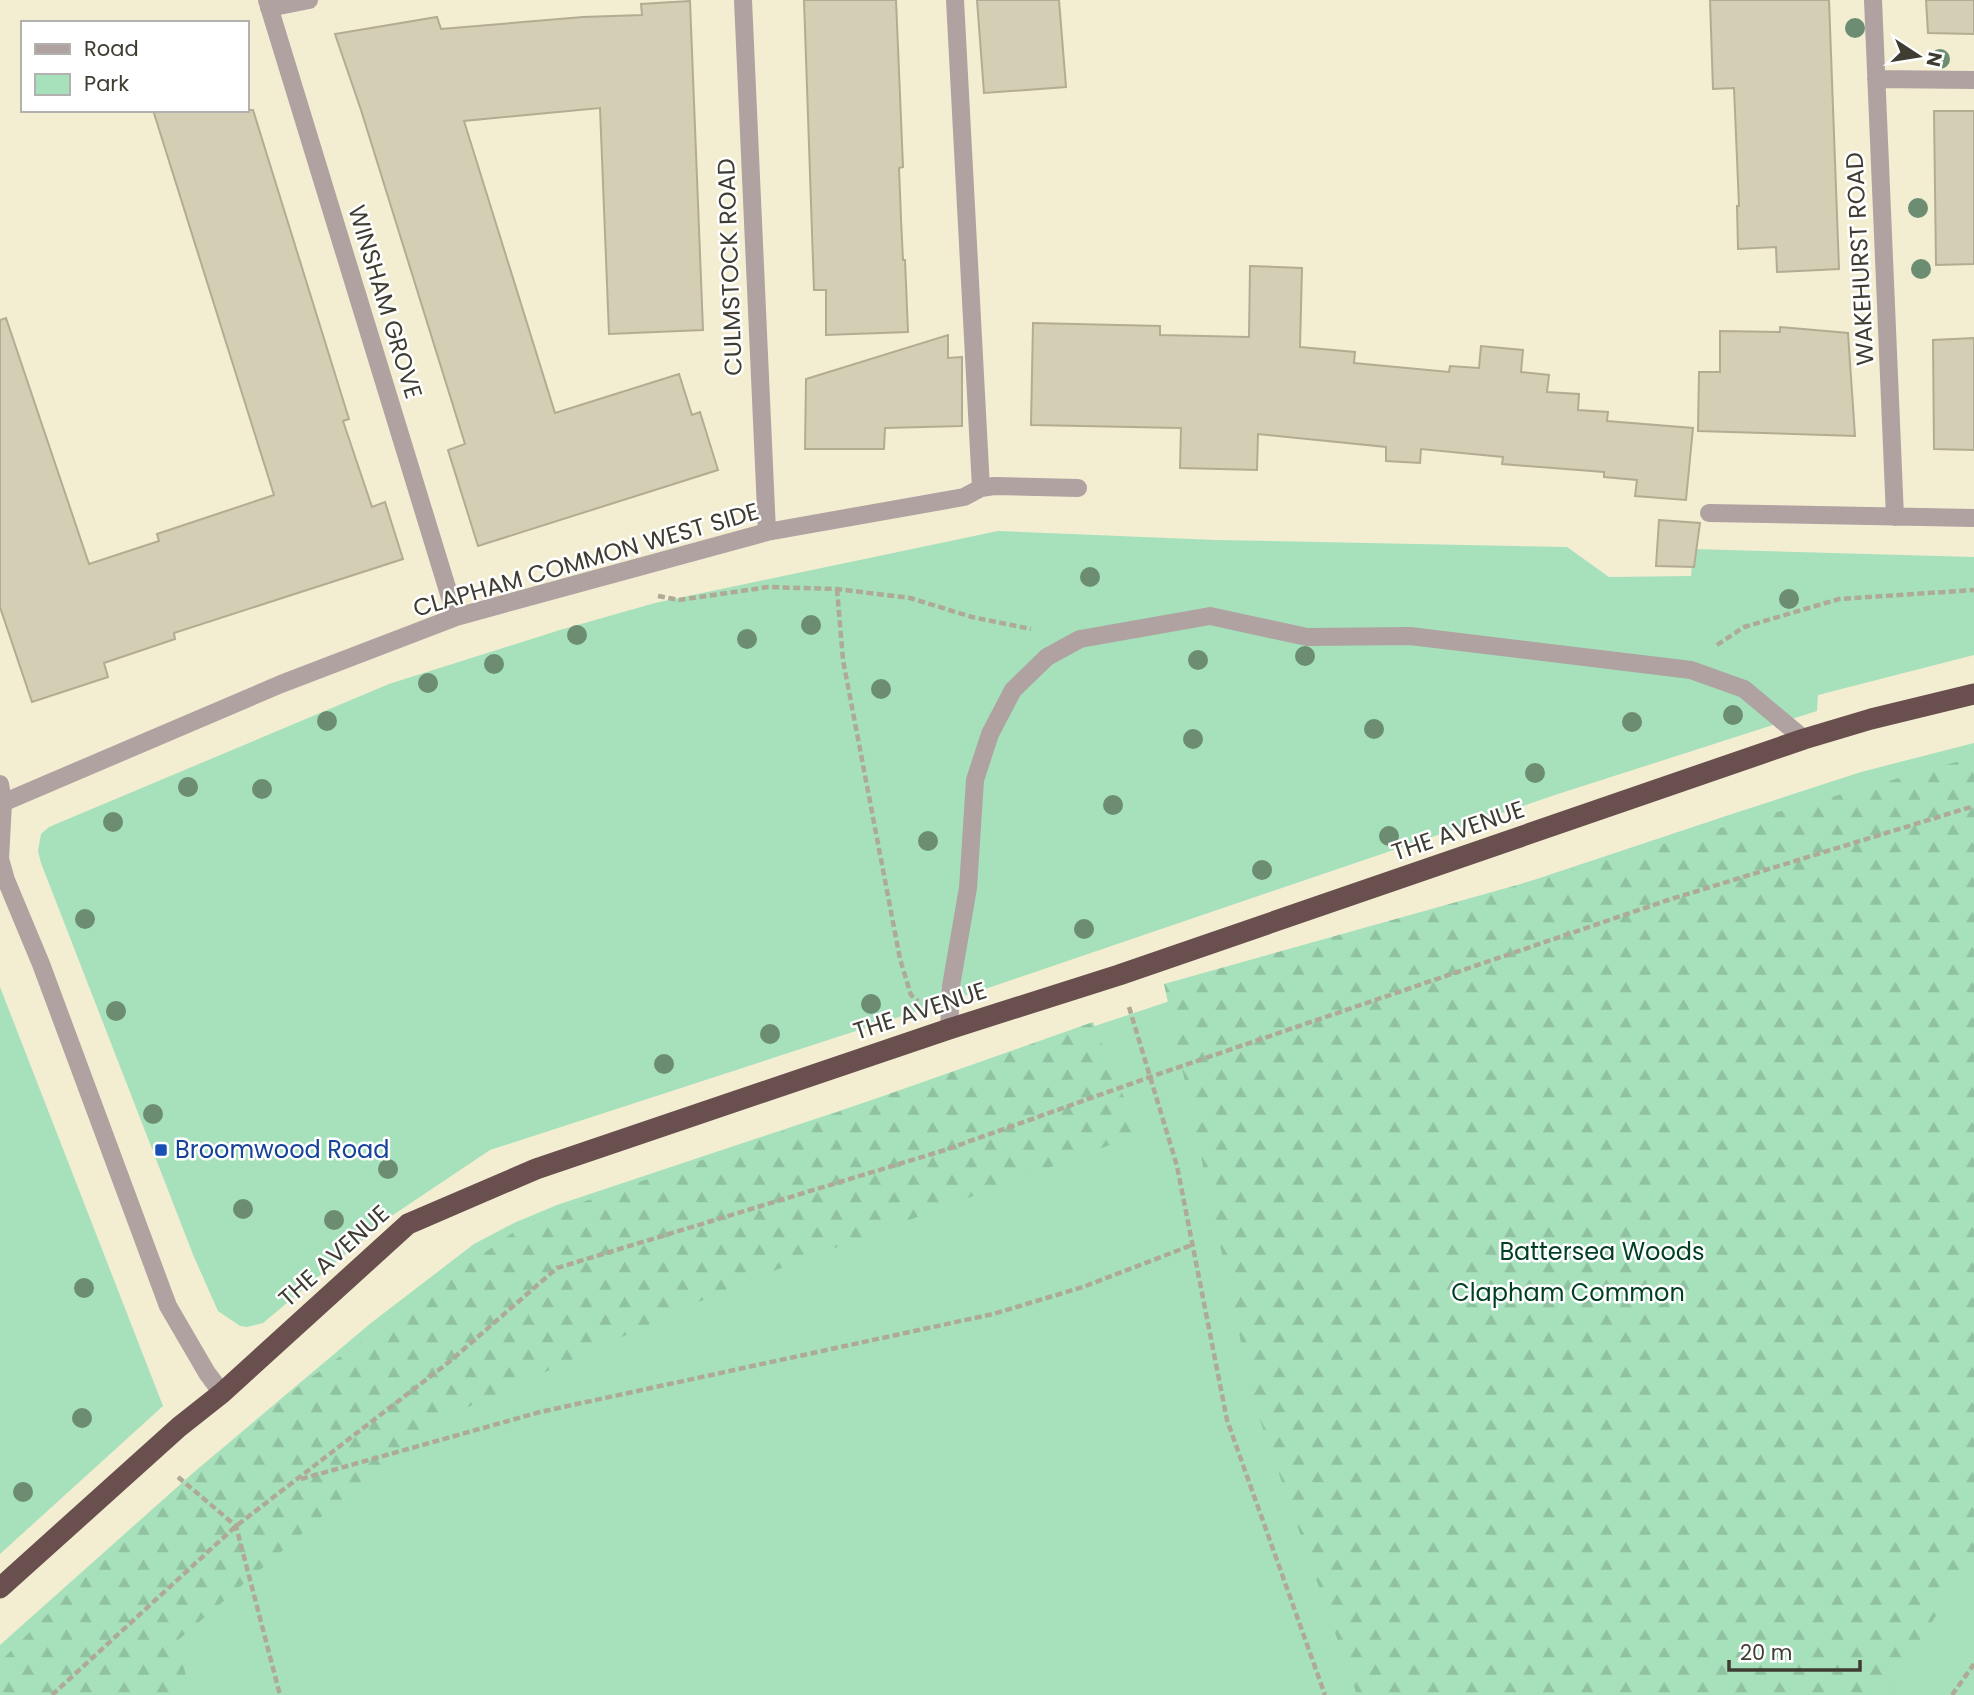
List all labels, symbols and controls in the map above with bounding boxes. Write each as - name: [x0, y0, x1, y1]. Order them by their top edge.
- legend: [21, 21, 248, 112]
- north arrow: [1883, 21, 1953, 91]
- text: Road: [84, 34, 139, 63]
- text: N: [1919, 50, 1949, 69]
- text: Park: [84, 69, 129, 98]
- street label: WAKEHURST ROAD: [1837, 151, 1882, 367]
- street label: CULMSTOCK ROAD: [709, 158, 750, 376]
- street label: WINSHAM GROVE: [340, 201, 431, 403]
- street label: CLAPHAM COMMON WEST SIDE: [409, 494, 763, 625]
- street label: THE AVENUE: [1387, 792, 1529, 869]
- street label: THE AVENUE: [849, 973, 991, 1048]
- place label: Broomwood Road: [175, 1133, 390, 1166]
- marker: Broomwood Road: [153, 1142, 169, 1158]
- street label: THE AVENUE: [271, 1197, 396, 1314]
- park label: Battersea Woods: [1499, 1235, 1705, 1268]
- park label: Clapham Common: [1451, 1276, 1685, 1309]
- scale bar: [1729, 1628, 1860, 1672]
- text: 20 m: [1740, 1638, 1793, 1667]

